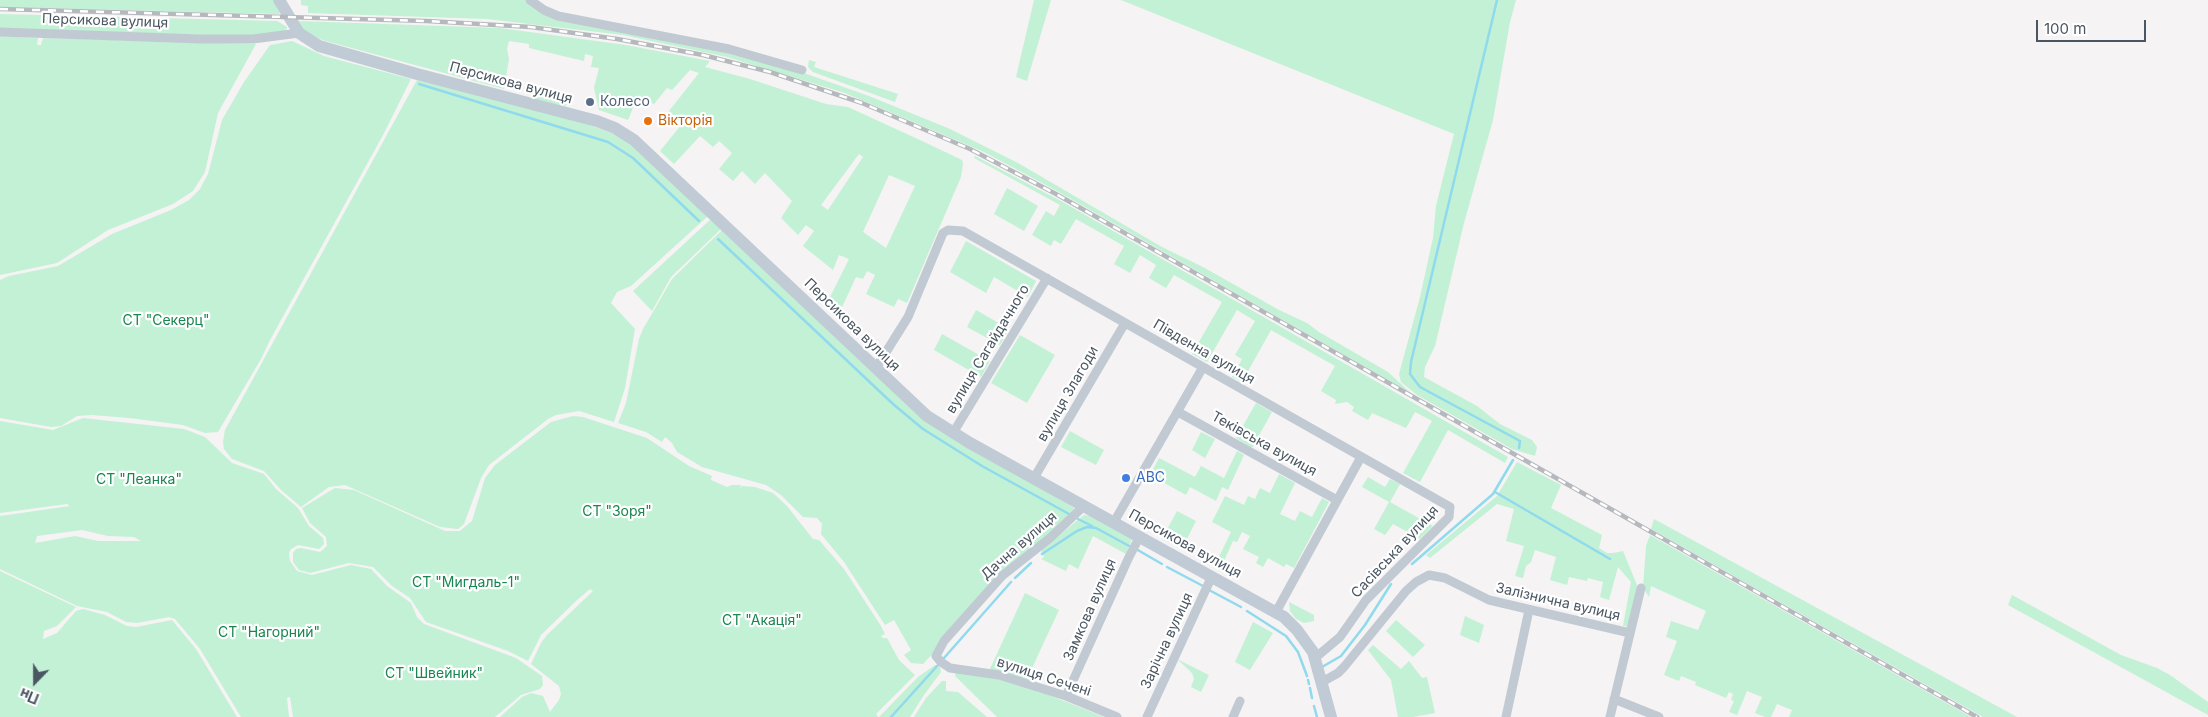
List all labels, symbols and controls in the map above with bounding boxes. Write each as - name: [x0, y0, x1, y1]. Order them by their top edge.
- street label: Персикова вулиця: [42, 10, 168, 32]
- scale bar: [2038, 10, 2148, 42]
- text: 100 m: [2044, 19, 2086, 38]
- street label: Персикова вулиця: [448, 59, 574, 107]
- place label: Колесо: [600, 94, 650, 110]
- marker: Колесо: [584, 96, 596, 108]
- place label: Вікторія: [658, 113, 713, 129]
- marker: Вікторія: [642, 115, 654, 127]
- street label: Персикова вулиця: [801, 275, 903, 375]
- street label: вулиця Сагайдачного: [943, 281, 1033, 417]
- park label: СТ "Секерц": [122, 313, 210, 329]
- street label: Південна вулиця: [1150, 316, 1258, 388]
- street label: вулиця Злагоди: [1034, 343, 1102, 445]
- street label: Теківська вулиця: [1208, 408, 1320, 480]
- place label: ABC: [1136, 470, 1165, 486]
- park label: СТ "Леанка": [96, 472, 182, 488]
- marker: ABC: [1120, 472, 1132, 484]
- street label: Сасівська вулиця: [1348, 502, 1442, 602]
- park label: СТ "Зоря": [582, 504, 652, 520]
- street label: Персикова вулиця: [1126, 506, 1244, 582]
- street label: Дачна вулиця: [978, 508, 1060, 584]
- street label: Замкова вулиця: [1060, 556, 1120, 664]
- park label: СТ "Мигдаль-1": [412, 575, 520, 591]
- street label: Залізнична вулиця: [1494, 580, 1622, 624]
- street label: Зарічна вулиця: [1137, 590, 1197, 692]
- park label: СТ "Акація": [722, 613, 802, 629]
- park label: СТ "Нагорний": [218, 625, 320, 641]
- street label: вулиця Сечені: [995, 654, 1093, 700]
- north arrow: [10, 657, 60, 707]
- park label: СТ "Швейник": [385, 666, 483, 682]
- text: Пн: [17, 685, 41, 708]

